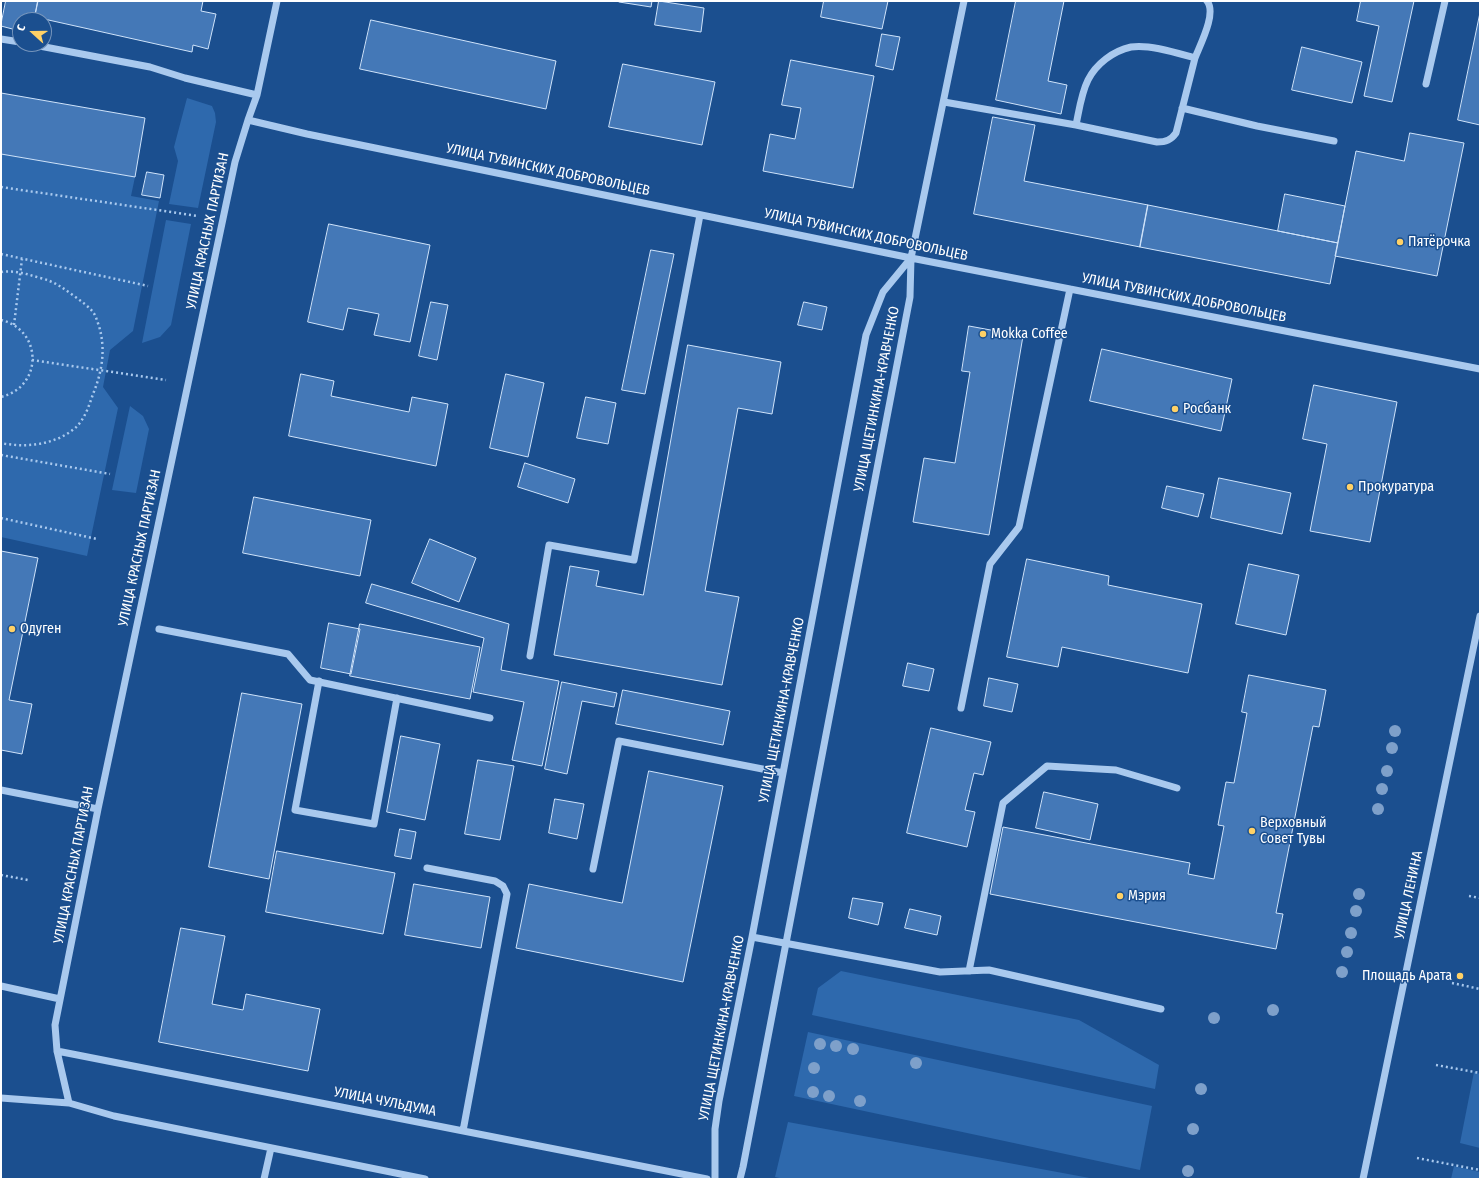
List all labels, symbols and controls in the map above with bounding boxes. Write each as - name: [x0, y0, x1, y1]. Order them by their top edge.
- north arrow: [12, 12, 52, 52]
- text: С: [14, 23, 28, 33]
- street label: УЛИЦА ТУВИНСКИХ ДОБРОВОЛЬЦЕВ: [445, 140, 651, 200]
- street label: УЛИЦА КРАСНЫХ ПАРТИЗАН: [183, 151, 233, 311]
- street label: УЛИЦА ТУВИНСКИХ ДОБРОВОЛЬЦЕВ: [763, 205, 969, 265]
- place label: Пятёрочка: [1408, 234, 1471, 250]
- marker: Пятёрочка: [1395, 237, 1405, 247]
- street label: УЛИЦА ТУВИНСКИХ ДОБРОВОЛЬЦЕВ: [1080, 270, 1288, 326]
- street label: УЛИЦА ЩЕТИНКИНА-КРАВЧЕНКО: [851, 305, 903, 493]
- place label: Mokka Coffee: [991, 326, 1068, 342]
- marker: Mokka Coffee: [978, 329, 988, 339]
- place label: Росбанк: [1183, 401, 1231, 417]
- marker: Росбанк: [1170, 404, 1180, 414]
- street label: УЛИЦА КРАСНЫХ ПАРТИЗАН: [115, 468, 165, 628]
- place label: Прокуратура: [1358, 479, 1434, 495]
- marker: Прокуратура: [1345, 482, 1355, 492]
- street label: УЛИЦА ЩЕТИНКИНА-КРАВЧЕНКО: [756, 616, 808, 804]
- place label: Одуген: [20, 621, 61, 637]
- marker: Одуген: [7, 624, 17, 634]
- street label: УЛИЦА КРАСНЫХ ПАРТИЗАН: [51, 785, 97, 945]
- place label: Верховный Совет Тувы: [1260, 815, 1327, 848]
- marker: Верховный Совет Тувы: [1247, 826, 1257, 836]
- street label: УЛИЦА ЛЕНИНА: [1391, 849, 1427, 941]
- place label: Мэрия: [1128, 888, 1166, 904]
- marker: Мэрия: [1115, 891, 1125, 901]
- street label: УЛИЦА ЩЕТИНКИНА-КРАВЧЕНКО: [696, 934, 748, 1122]
- place label: Площадь Арата: [1362, 968, 1452, 984]
- marker: Площадь Арата: [1455, 971, 1465, 981]
- street label: УЛИЦА ЧУЛЬДУМА: [332, 1084, 438, 1120]

